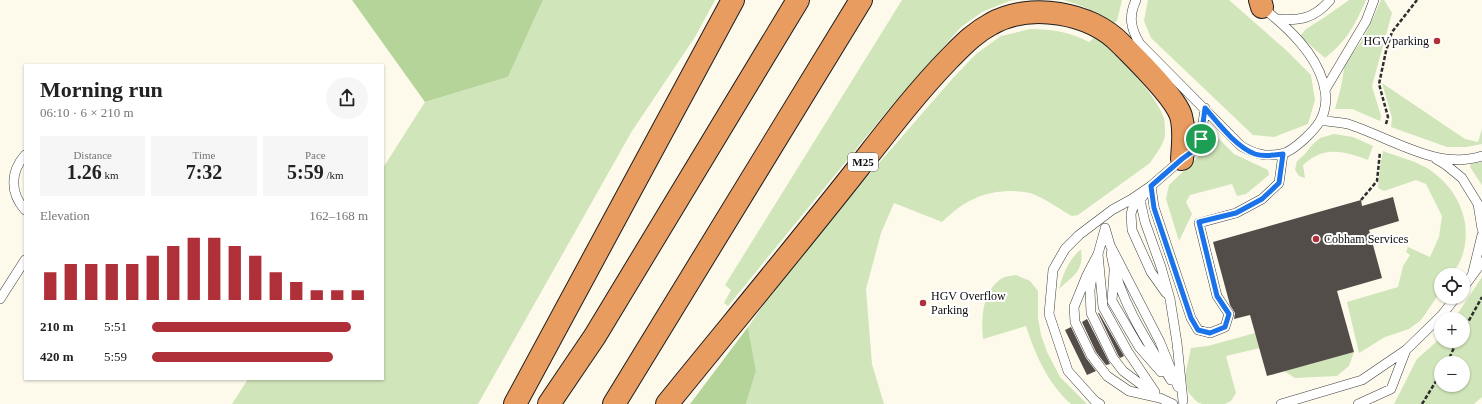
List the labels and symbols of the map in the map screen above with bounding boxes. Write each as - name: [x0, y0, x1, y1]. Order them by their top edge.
- place label: HGV parking: [1364, 34, 1429, 48]
- marker: HGV parking: [1432, 36, 1442, 46]
- pin: [1184, 122, 1218, 156]
- road number: M25: [848, 153, 878, 171]
- place label: Cobham Services: [1324, 232, 1409, 246]
- marker: Cobham Services: [1311, 234, 1321, 244]
- place label: HGV Overflow Parking: [931, 289, 1006, 317]
- marker: HGV Overflow Parking: [918, 298, 928, 308]

